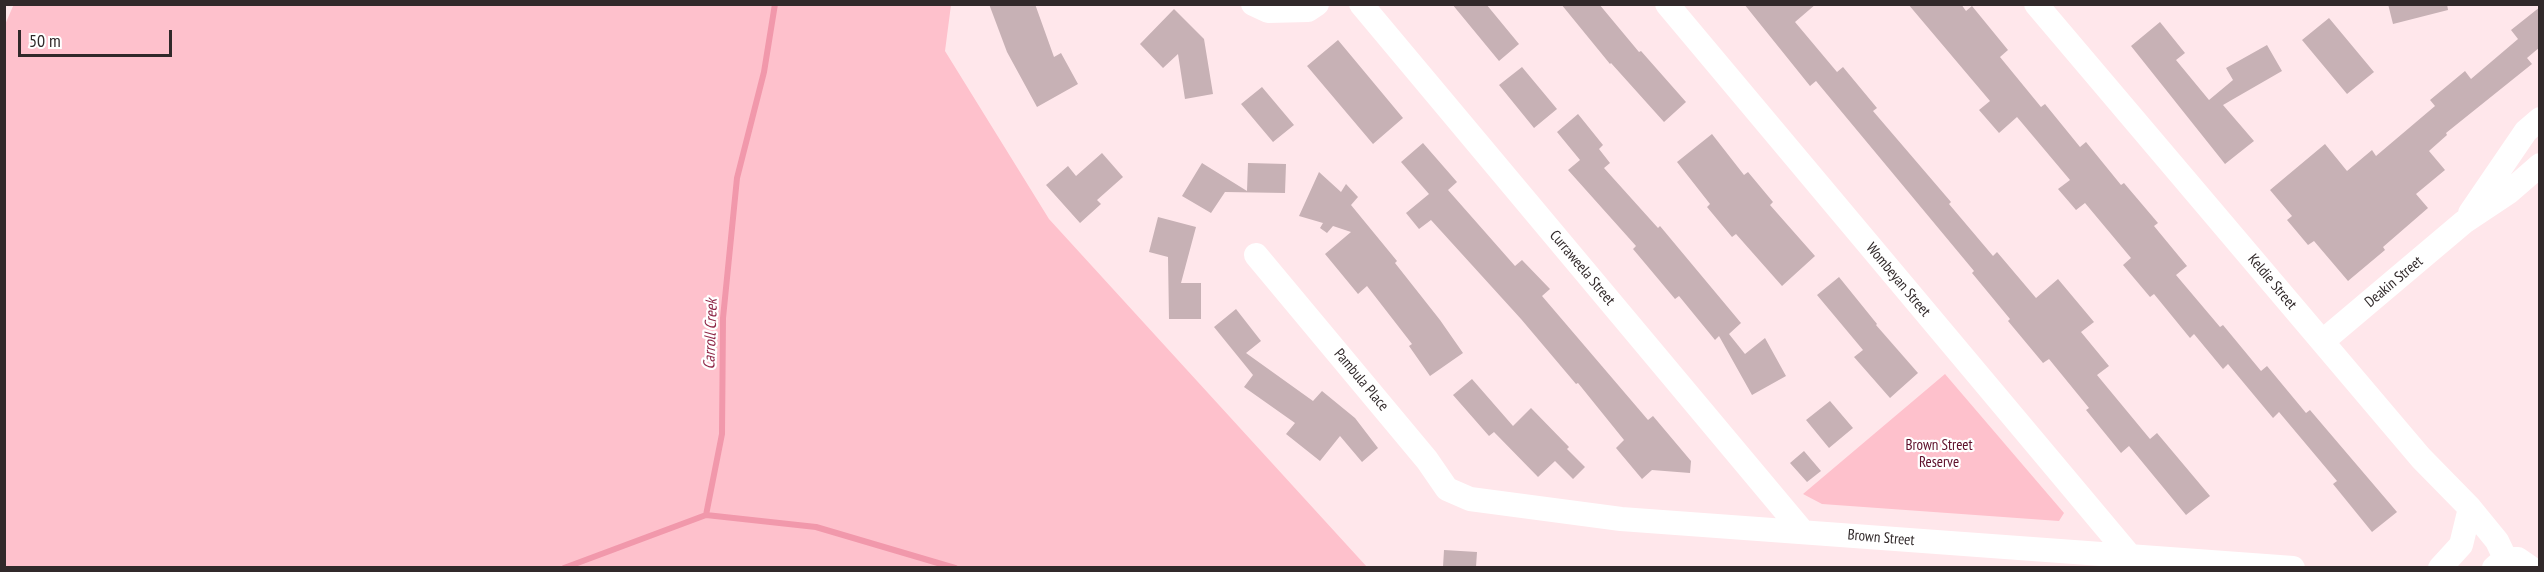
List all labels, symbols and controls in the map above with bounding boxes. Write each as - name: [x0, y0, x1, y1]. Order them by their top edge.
- scale bar: [21, 18, 176, 56]
- text: 50 m: [29, 29, 61, 52]
- street label: Curraweela Street: [1546, 227, 1618, 309]
- street label: Wombeyan Street: [1862, 239, 1934, 321]
- street label: Keldie Street: [2244, 251, 2300, 313]
- street label: Deakin Street: [2361, 253, 2427, 311]
- water label: Carroll Creek: [700, 298, 722, 370]
- street label: Pambula Place: [1330, 345, 1392, 415]
- park label: Brown Street Reserve: [1905, 437, 1973, 472]
- street label: Brown Street: [1847, 526, 1915, 550]

